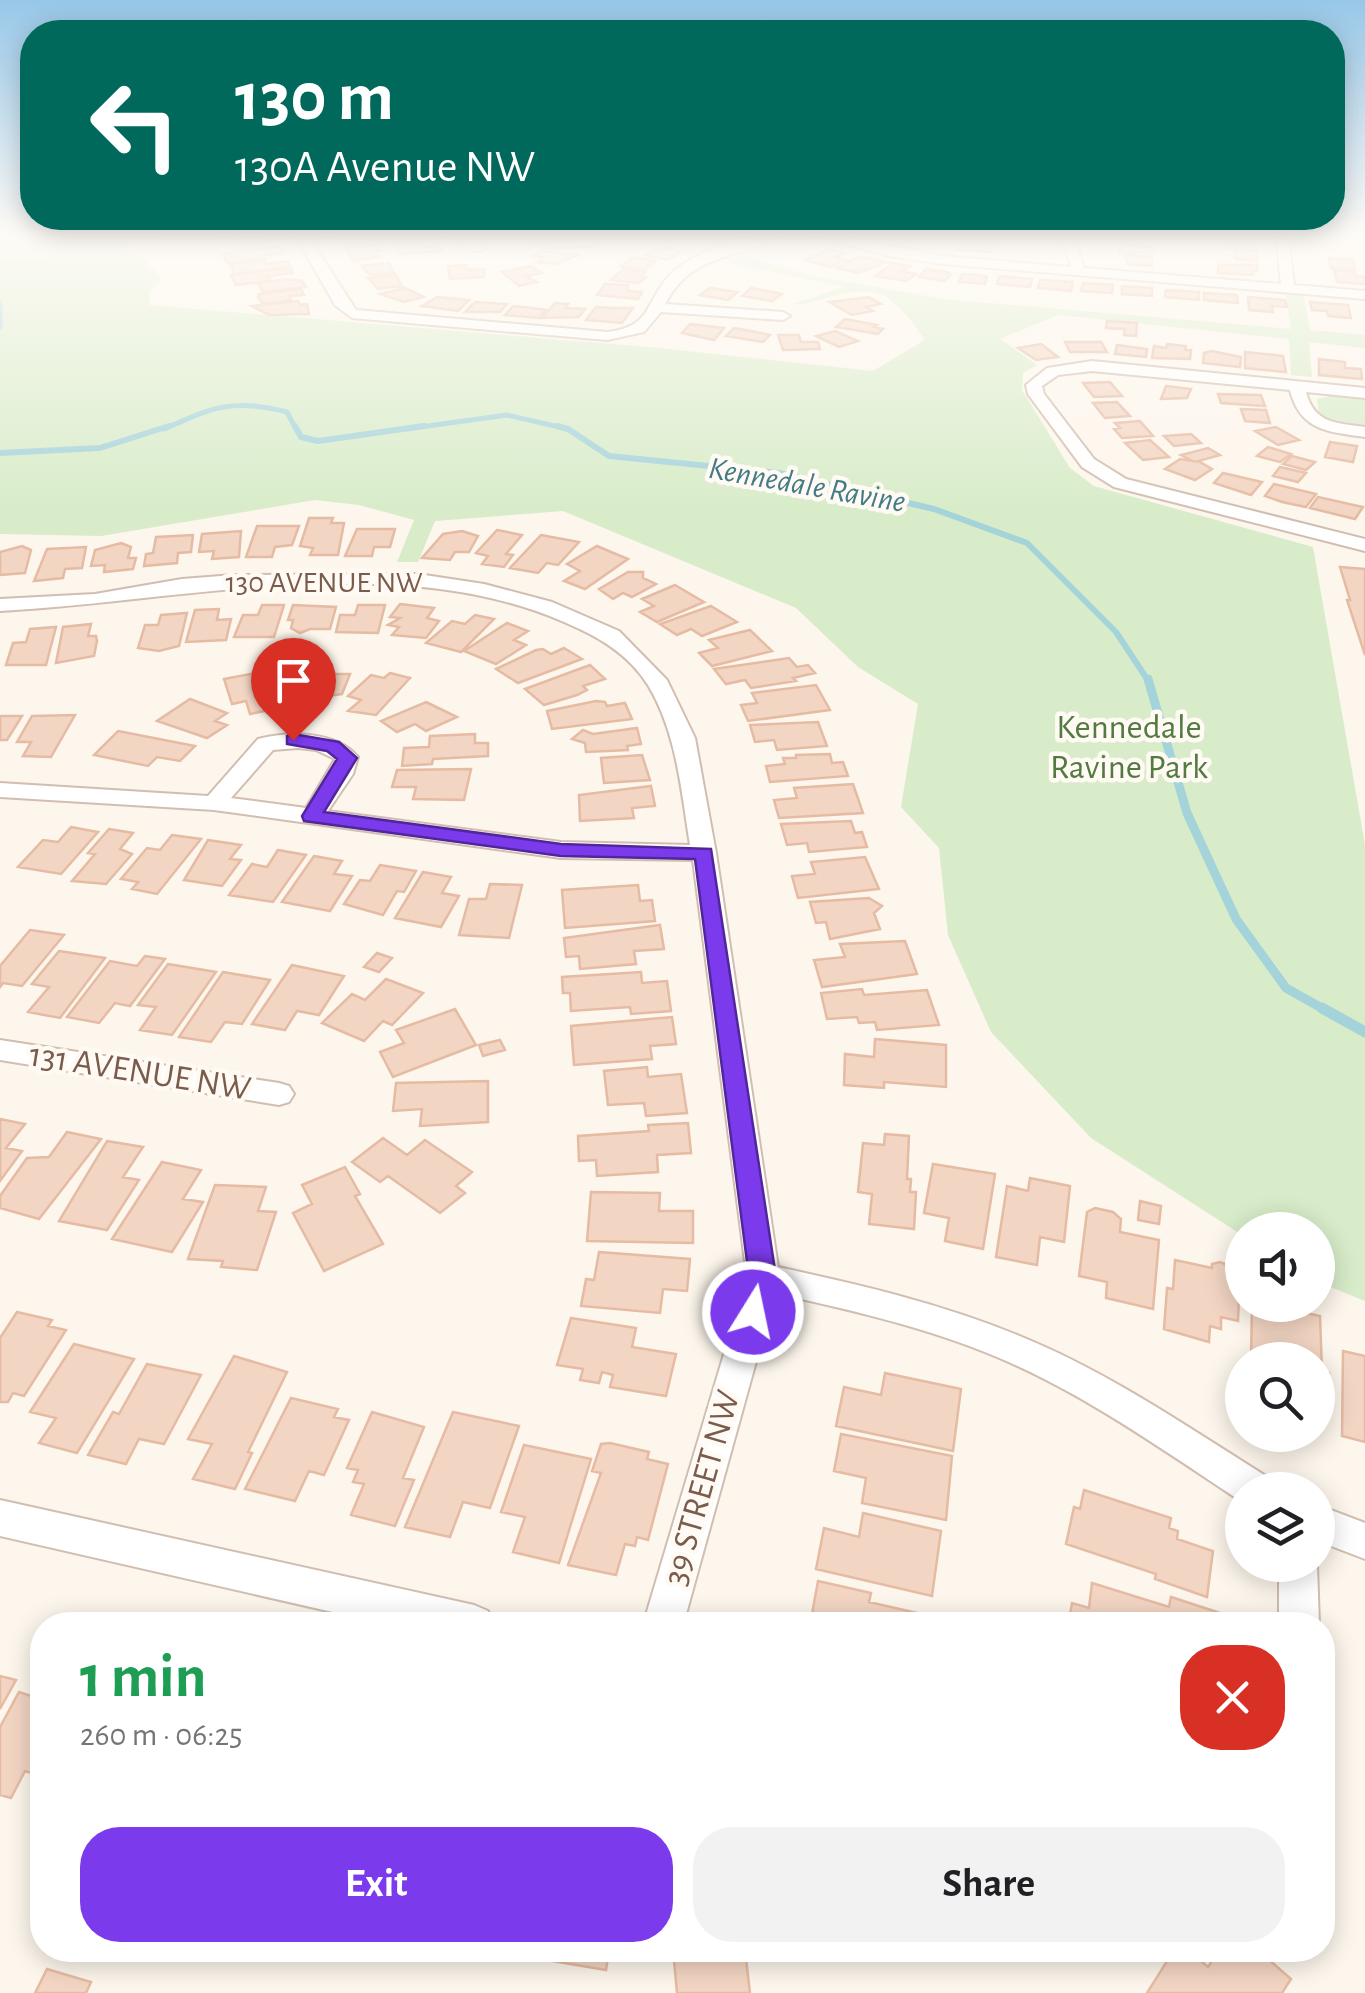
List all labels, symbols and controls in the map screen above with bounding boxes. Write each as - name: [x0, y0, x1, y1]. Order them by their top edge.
- icon: left: [70, 60, 200, 190]
- text: 130 m: [235, 63, 394, 133]
- text: 130A Avenue NW: [235, 145, 535, 190]
- water label: Kennedale Ravine: [706, 452, 908, 518]
- street label: 130 AVENUE NW: [226, 568, 423, 598]
- pin: [251, 638, 336, 741]
- icon: arrive: [266, 653, 321, 708]
- park label: Kennedale Ravine Park: [1050, 710, 1208, 785]
- street label: 131 AVENUE NW: [27, 1037, 253, 1107]
- map controls: [1225, 1212, 1335, 1582]
- button: sound: [1225, 1212, 1335, 1322]
- position arrow: [701, 1260, 805, 1364]
- button: search: [1225, 1342, 1335, 1452]
- street label: 39 STREET NW: [658, 1387, 746, 1589]
- button: layers: [1225, 1472, 1335, 1582]
- button: close: [1180, 1645, 1285, 1750]
- text: 1 min: [80, 1648, 206, 1708]
- text: 260 m · 06:25: [80, 1719, 242, 1751]
- button: Exit: [80, 1827, 673, 1942]
- button: Share: [693, 1827, 1285, 1942]

